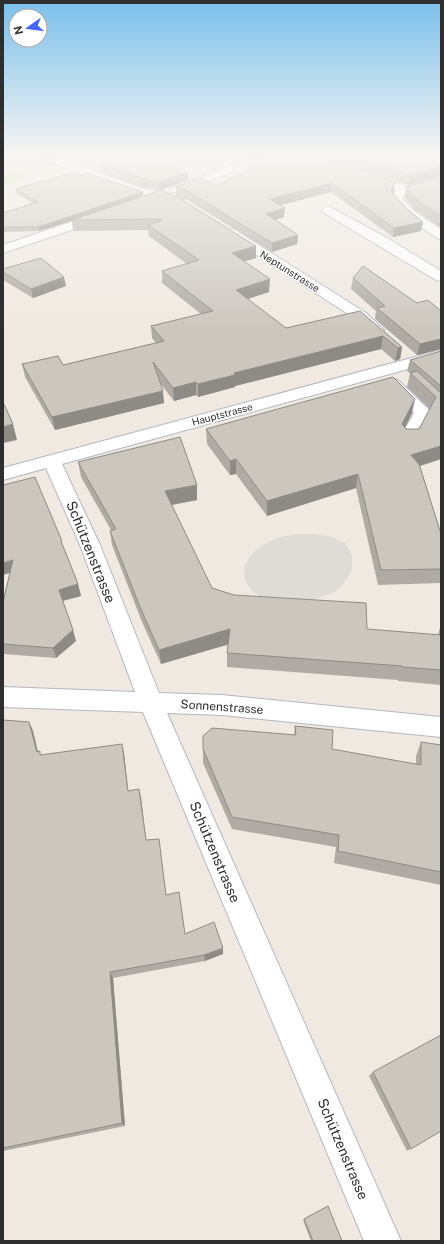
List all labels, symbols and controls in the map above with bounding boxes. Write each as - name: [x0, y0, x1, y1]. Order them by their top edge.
- north arrow: [8, 8, 48, 48]
- text: N: [11, 25, 25, 36]
- street label: Neptunstrasse: [258, 248, 322, 294]
- street label: Hauptstrasse: [190, 400, 254, 428]
- street label: Schützenstrasse: [63, 499, 119, 605]
- street label: Sonnenstrasse: [180, 697, 264, 717]
- street label: Schützenstrasse: [186, 799, 244, 905]
- street label: Schützenstrasse: [314, 1096, 372, 1202]

